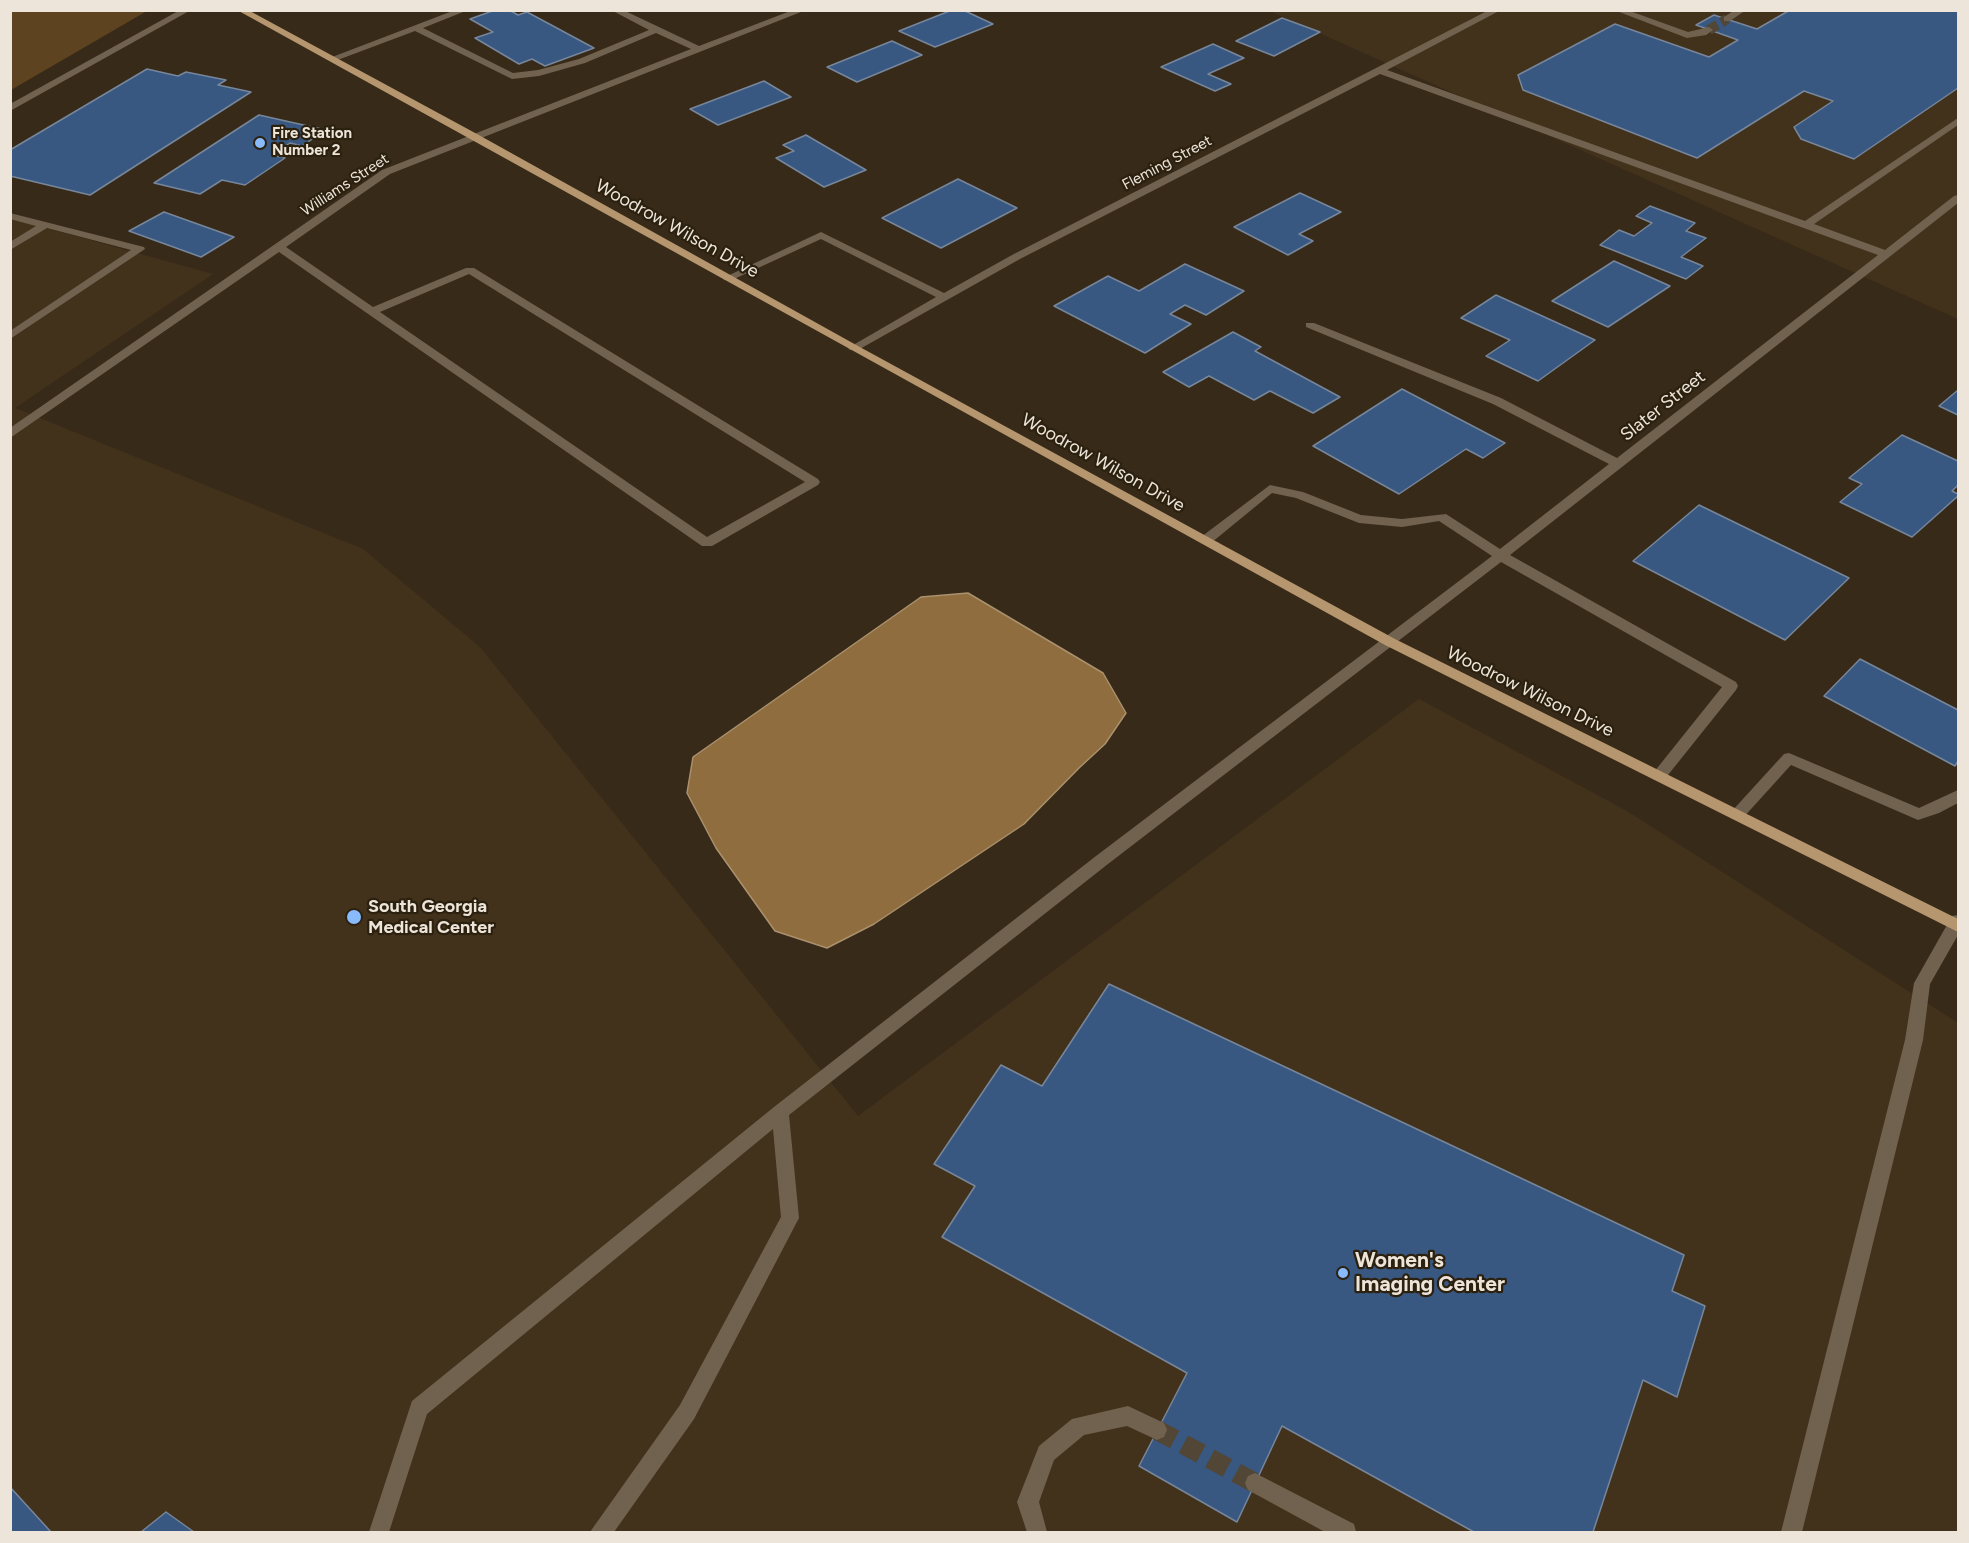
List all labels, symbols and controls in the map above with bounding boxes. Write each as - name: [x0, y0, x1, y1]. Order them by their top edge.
- place label: Fire Station Number 2: [272, 125, 352, 160]
- street label: Fleming Street: [1119, 132, 1215, 194]
- marker: Fire Station Number 2: [253, 136, 267, 150]
- street label: Williams Street: [298, 150, 392, 220]
- street label: Woodrow Wilson Drive: [592, 175, 762, 283]
- street label: Slater Street: [1616, 366, 1710, 446]
- street label: Woodrow Wilson Drive: [1018, 409, 1188, 517]
- street label: Woodrow Wilson Drive: [1443, 642, 1617, 742]
- place label: South Georgia Medical Center: [368, 896, 494, 938]
- marker: South Georgia Medical Center: [345, 908, 363, 926]
- place label: Women's Imaging Center: [1355, 1248, 1505, 1298]
- marker: Women's Imaging Center: [1336, 1266, 1350, 1280]

